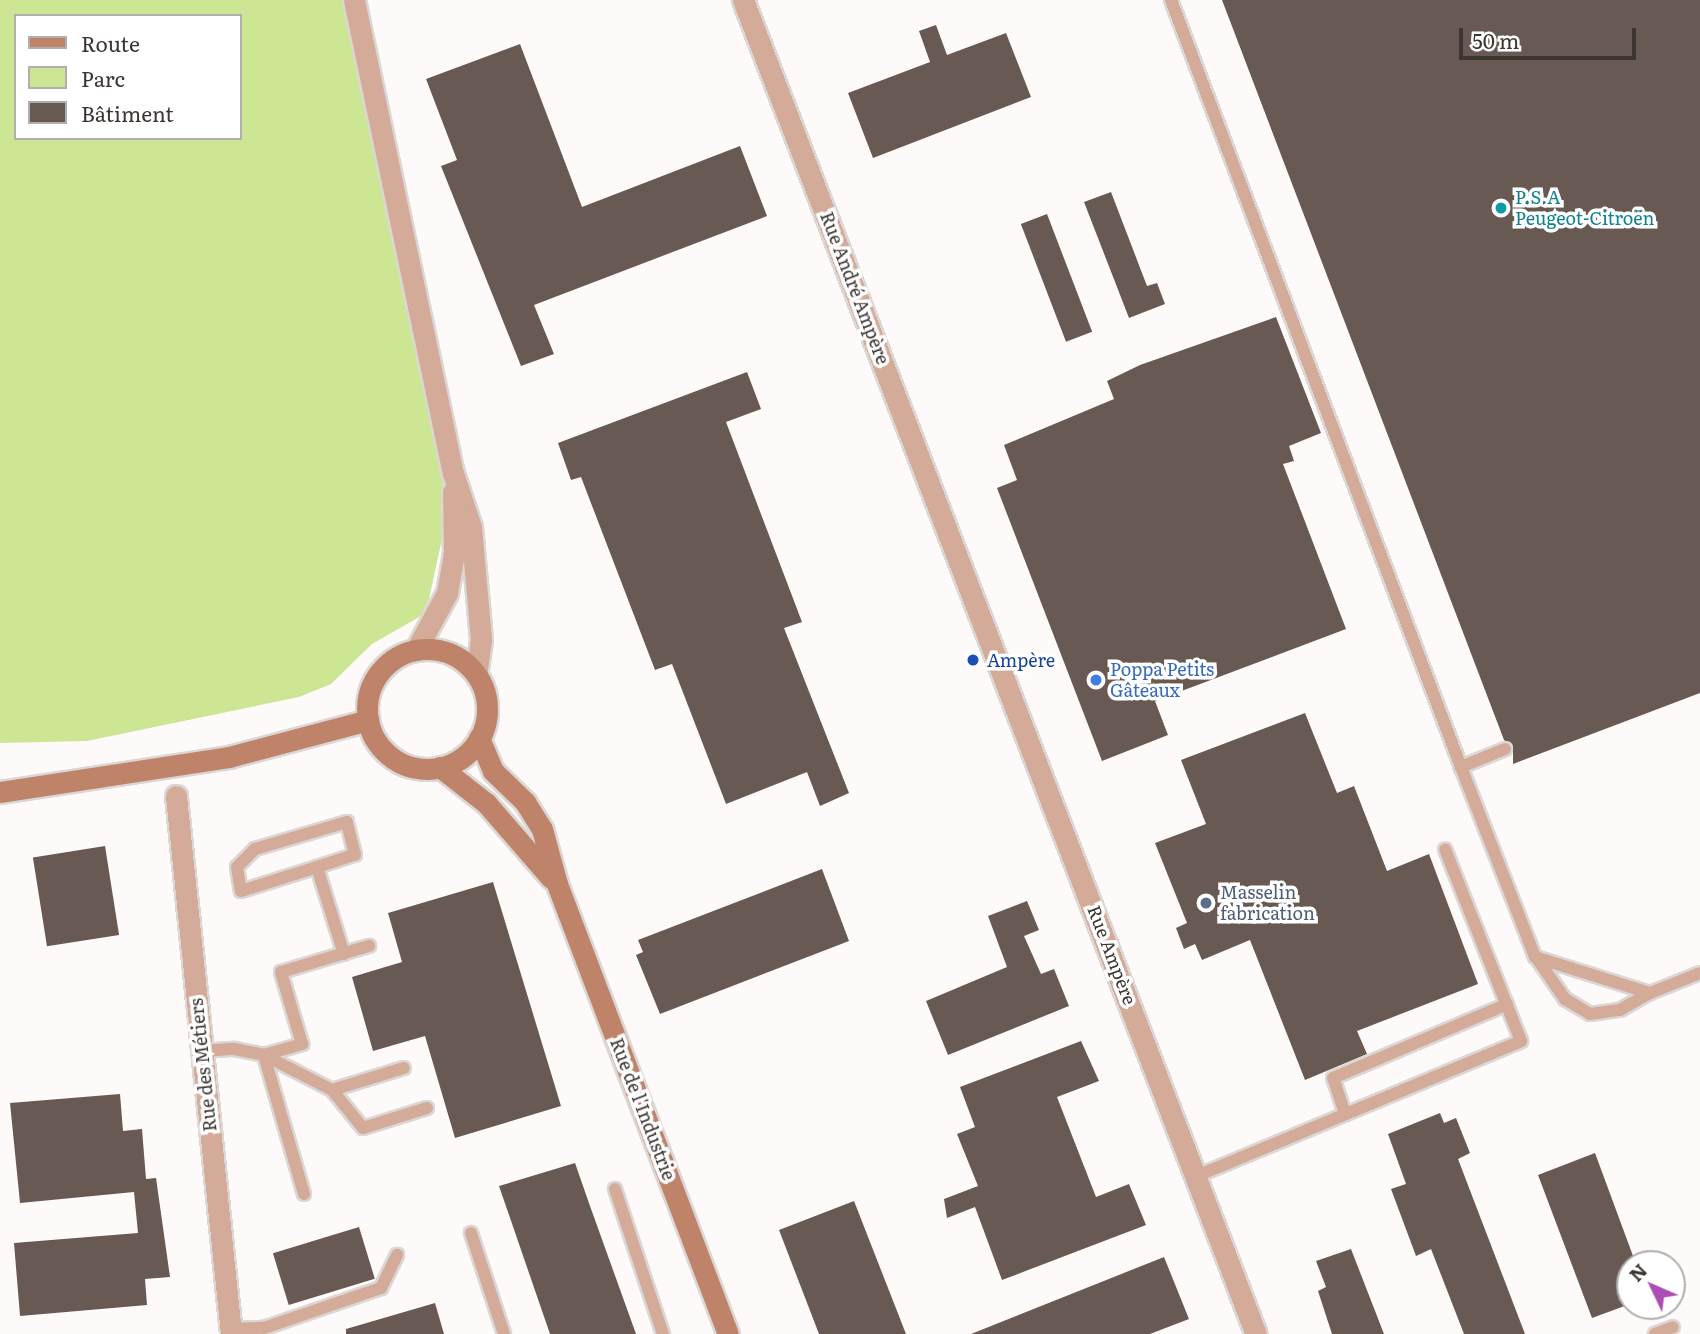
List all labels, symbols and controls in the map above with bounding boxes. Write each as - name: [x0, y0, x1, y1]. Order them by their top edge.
- legend: [14, 14, 242, 140]
- scale bar: [1462, 14, 1639, 58]
- text: 50 m: [1472, 24, 1519, 55]
- text: Route: [81, 27, 140, 58]
- text: Parc: [81, 62, 125, 93]
- text: Bâtiment: [81, 97, 174, 128]
- place label: P.S.A Peugeot-Citroën: [1515, 187, 1654, 230]
- marker: P.S.A Peugeot-Citroën: [1493, 200, 1509, 216]
- street label: Rue André Ampère: [816, 209, 894, 367]
- place label: Ampère: [987, 649, 1055, 671]
- marker: Ampère: [965, 652, 981, 668]
- place label: Poppa Petits Gâteaux: [1110, 659, 1214, 702]
- marker: Poppa Petits Gâteaux: [1088, 672, 1104, 688]
- place label: Masselin fabrication: [1220, 882, 1315, 924]
- marker: Masselin fabrication: [1198, 895, 1214, 911]
- street label: Rue Ampère: [1083, 902, 1141, 1008]
- street label: Rue des Métiers: [185, 997, 221, 1133]
- street label: Rue de l'Industrie: [606, 1035, 680, 1183]
- north arrow: [1616, 1250, 1686, 1320]
- text: N: [1622, 1256, 1653, 1287]

